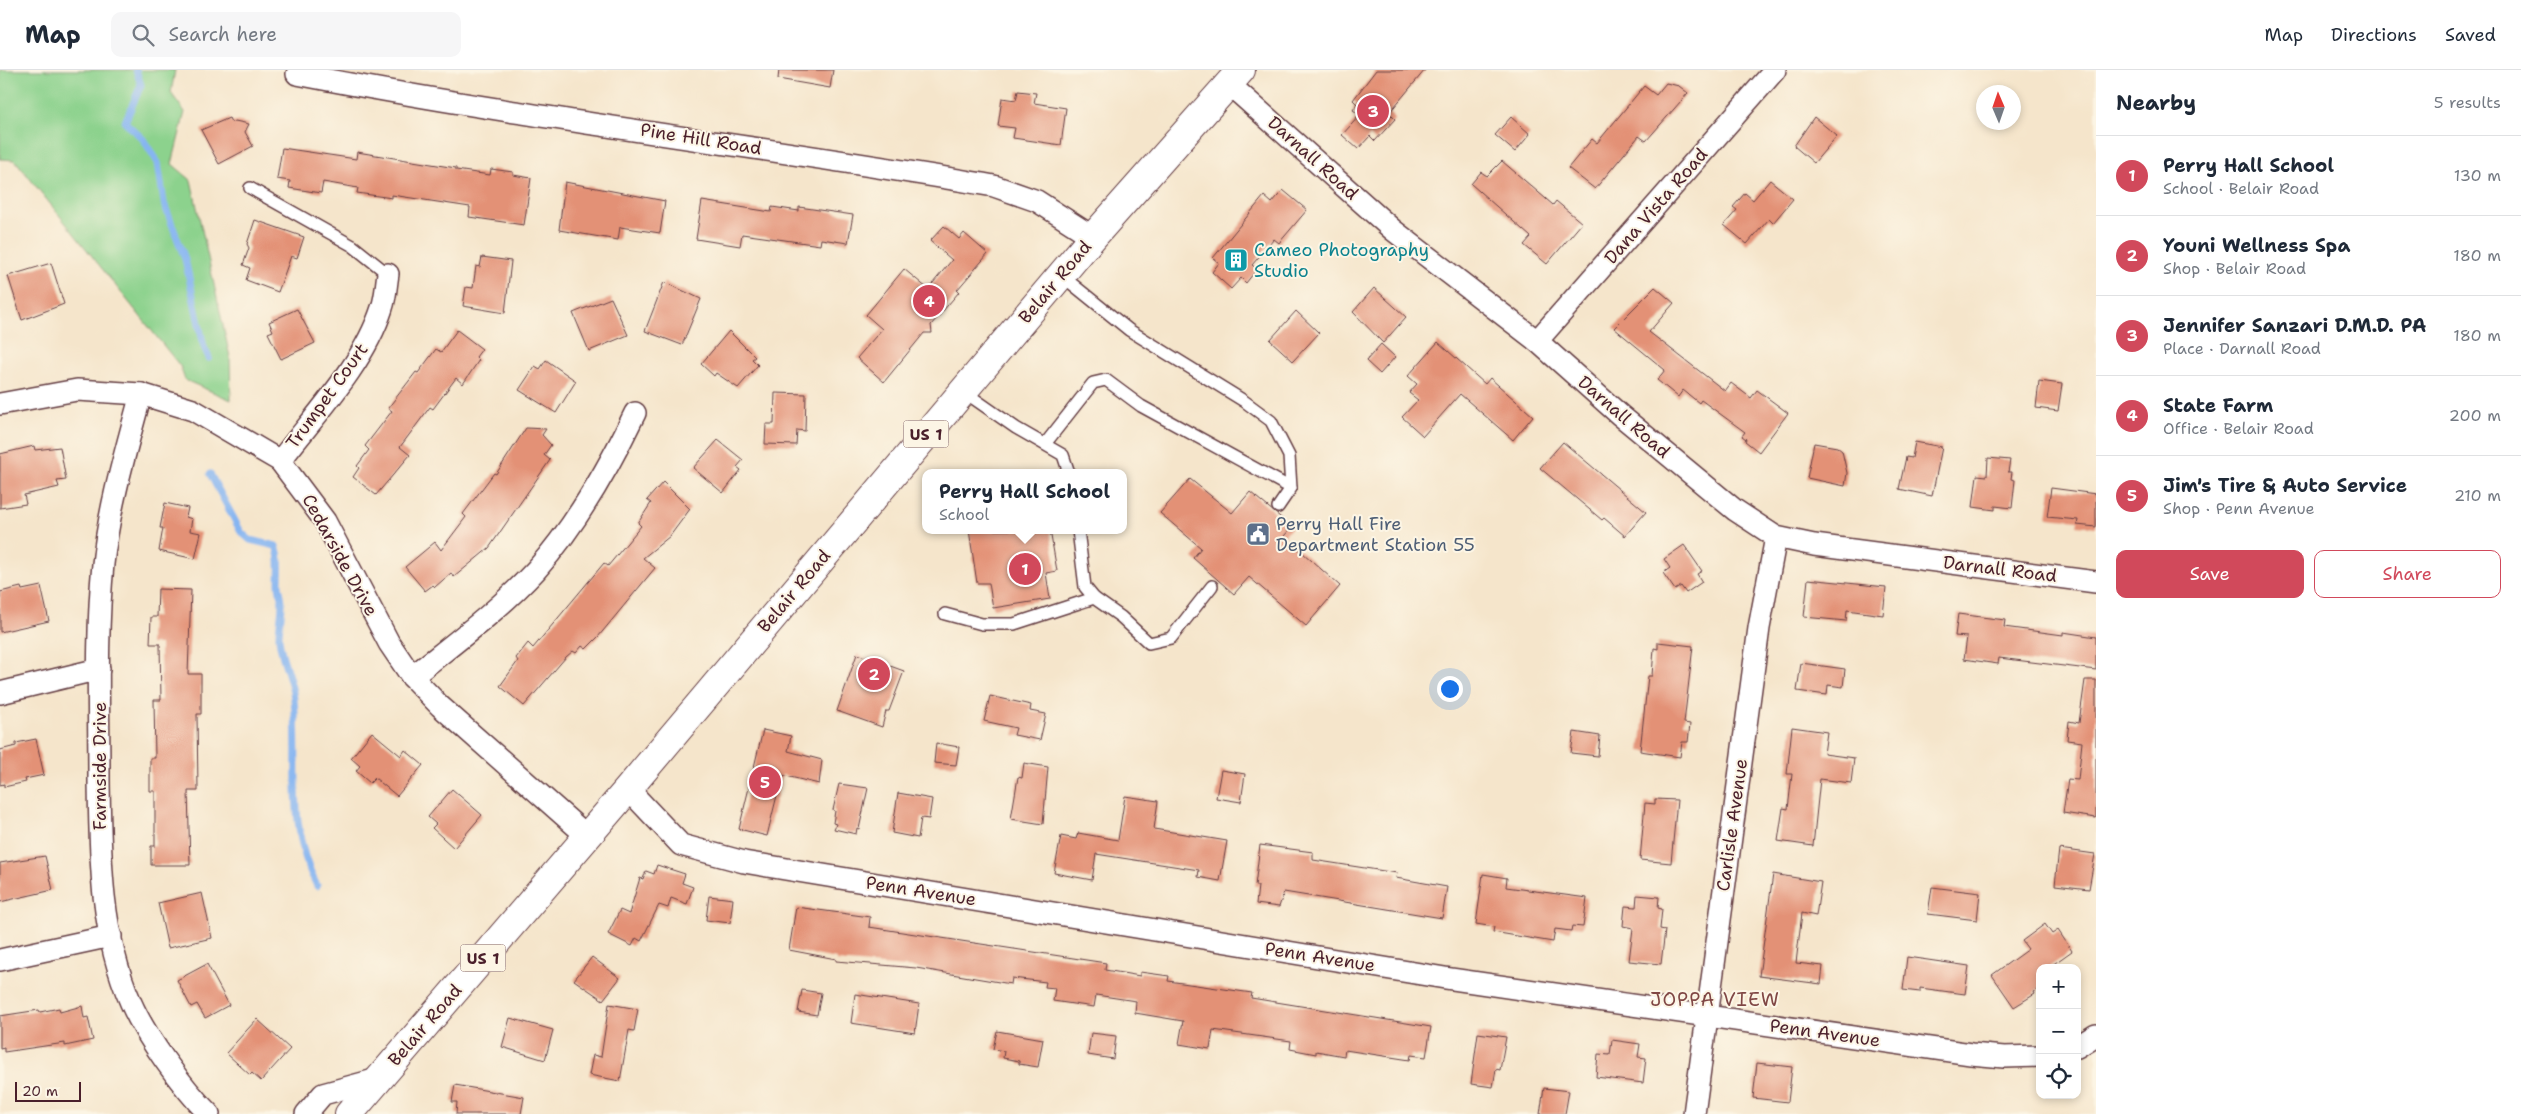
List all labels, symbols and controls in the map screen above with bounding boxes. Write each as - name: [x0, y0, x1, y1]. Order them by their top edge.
- search box: [111, 12, 461, 57]
- text: Map: [25, 19, 81, 51]
- icon: search: [129, 21, 157, 49]
- text: Search here: [169, 22, 277, 47]
- text: Map: [2265, 23, 2303, 47]
- text: Directions: [2331, 23, 2417, 47]
- text: Saved: [2445, 23, 2496, 47]
- north arrow: [1976, 85, 2021, 130]
- text: Nearby: [2116, 89, 2196, 117]
- pin: 3: [1357, 92, 1389, 130]
- text: 5 results: [2434, 92, 2501, 113]
- street label: Darnall Road: [1262, 111, 1364, 205]
- street label: Pine Hill Road: [639, 118, 763, 160]
- street label: Dana Vista Road: [1599, 143, 1713, 269]
- text: Perry Hall School: [2163, 153, 2334, 178]
- text: 1: [2128, 165, 2136, 186]
- text: 130 m: [2454, 165, 2501, 186]
- text: School · Belair Road: [2163, 178, 2319, 199]
- text: Youni Wellness Spa: [2163, 233, 2350, 258]
- street label: Belair Road: [1013, 235, 1097, 329]
- place label: Cameo Photography Studio: [1254, 238, 1429, 283]
- text: 2: [2126, 245, 2138, 266]
- text: 180 m: [2453, 245, 2501, 266]
- building icon: Cameo Photography Studio: [1223, 247, 1249, 273]
- text: Shop · Belair Road: [2163, 258, 2306, 279]
- pin: 4: [913, 282, 945, 320]
- text: Jennifer Sanzari D.M.D. PA: [2163, 313, 2426, 338]
- text: 3: [2126, 325, 2138, 346]
- text: 180 m: [2453, 325, 2501, 346]
- street label: Trumpet Court: [281, 338, 374, 454]
- text: Place · Darnall Road: [2163, 338, 2321, 359]
- street label: Darnall Road: [1573, 370, 1675, 464]
- text: State Farm: [2163, 393, 2273, 418]
- text: 4: [2126, 405, 2138, 426]
- text: 200 m: [2449, 405, 2501, 426]
- text: Office · Belair Road: [2163, 418, 2314, 439]
- road number: US 1: [904, 420, 948, 448]
- popup: [922, 469, 1127, 534]
- text: Jim's Tire & Auto Service: [2163, 473, 2407, 498]
- text: Perry Hall School: [939, 479, 1110, 504]
- text: 5: [2127, 485, 2137, 506]
- text: 210 m: [2454, 485, 2501, 506]
- street label: Cedarside Drive: [297, 490, 383, 620]
- text: Shop · Penn Avenue: [2163, 498, 2315, 519]
- text: School: [939, 504, 989, 525]
- place label: Perry Hall Fire Department Station 55: [1276, 512, 1475, 557]
- public building icon: Perry Hall Fire Department Station 55: [1245, 521, 1271, 547]
- street label: Belair Road: [752, 544, 836, 638]
- pin: 1: [1009, 550, 1041, 588]
- street label: Darnall Road: [1942, 550, 2058, 588]
- button: Save: [2116, 550, 2304, 598]
- button: Share: [2314, 550, 2501, 598]
- pin: 2: [858, 655, 890, 693]
- your location: [1437, 676, 1463, 702]
- street label: Farmside Drive: [88, 702, 112, 830]
- street label: Carlisle Avenue: [1711, 757, 1753, 893]
- pin: 5: [749, 763, 781, 801]
- street label: Penn Avenue: [864, 870, 978, 912]
- street label: Penn Avenue: [1263, 936, 1377, 978]
- road number: US 1: [460, 944, 506, 971]
- map controls: [2036, 964, 2081, 1099]
- button: +: [2036, 964, 2081, 1009]
- street label: Belair Road: [383, 979, 467, 1071]
- district label: JOPPA VIEW: [1650, 987, 1780, 1012]
- button: −: [2036, 1009, 2081, 1054]
- street label: Penn Avenue: [1768, 1013, 1882, 1053]
- button: locate: [2036, 1054, 2081, 1099]
- scale bar: [15, 1079, 81, 1102]
- text: 20 m: [22, 1082, 58, 1100]

